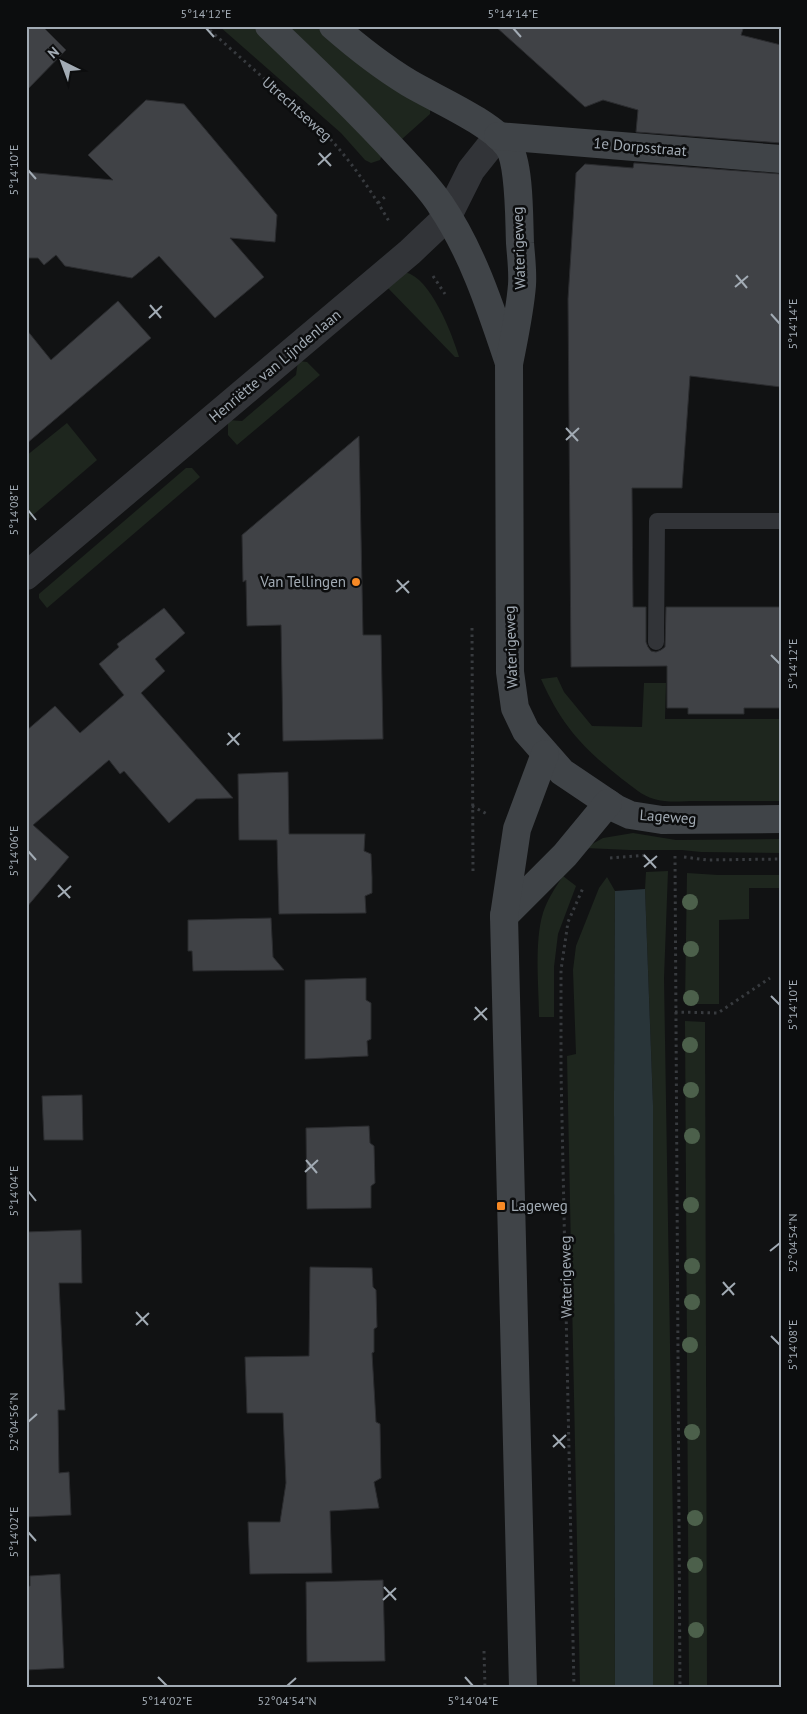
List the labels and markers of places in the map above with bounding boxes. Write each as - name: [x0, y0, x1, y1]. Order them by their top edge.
- place label: Van Tellingen: [259, 572, 346, 591]
- marker: Van Tellingen: [350, 576, 362, 588]
- place label: Lageweg: [511, 1196, 568, 1215]
- marker: Lageweg: [495, 1200, 507, 1212]

